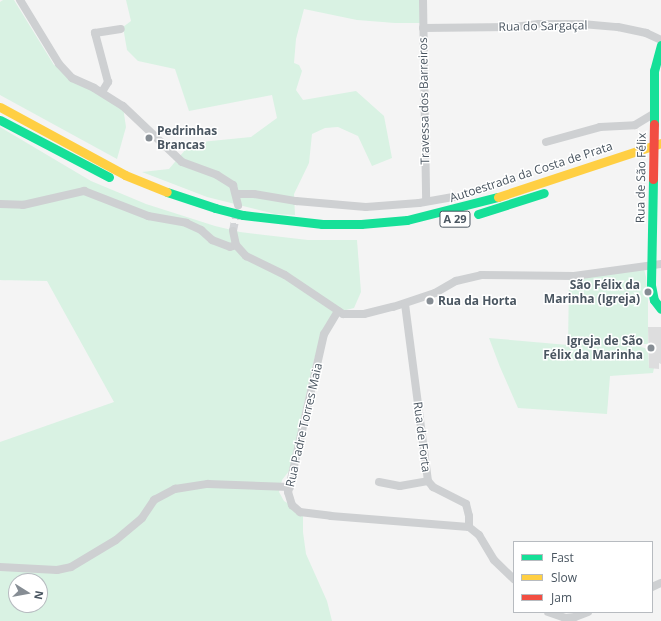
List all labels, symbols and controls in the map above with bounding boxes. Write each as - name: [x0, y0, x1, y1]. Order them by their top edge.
- street label: Rua do Sargaçal: [498, 18, 588, 34]
- street label: Travessa dos Barreiros: [416, 37, 432, 165]
- place label: Pedrinhas Brancas: [157, 124, 217, 152]
- marker: Pedrinhas Brancas: [144, 133, 154, 143]
- street label: Rua de São Félix: [633, 133, 649, 223]
- street label: Autoestrada da Costa de Prata: [448, 139, 614, 205]
- road number: A 29: [439, 210, 471, 228]
- place label: São Félix da Marinha (Igreja): [544, 278, 640, 306]
- marker: São Félix da Marinha (Igreja): [643, 287, 653, 297]
- place label: Rua da Horta: [438, 294, 517, 308]
- marker: Rua da Horta: [425, 296, 435, 306]
- place label: Igreja de São Félix da Marinha: [543, 334, 643, 362]
- marker: Igreja de São Félix da Marinha: [646, 343, 656, 353]
- street label: Rua Padre Torres Maia: [283, 362, 325, 488]
- street label: Rua de Forta: [411, 401, 433, 473]
- legend: [513, 541, 653, 613]
- text: Fast: [551, 549, 574, 566]
- text: Slow: [551, 569, 577, 586]
- north arrow: [8, 573, 48, 613]
- text: N: [31, 589, 48, 601]
- text: Jam: [551, 589, 572, 606]

